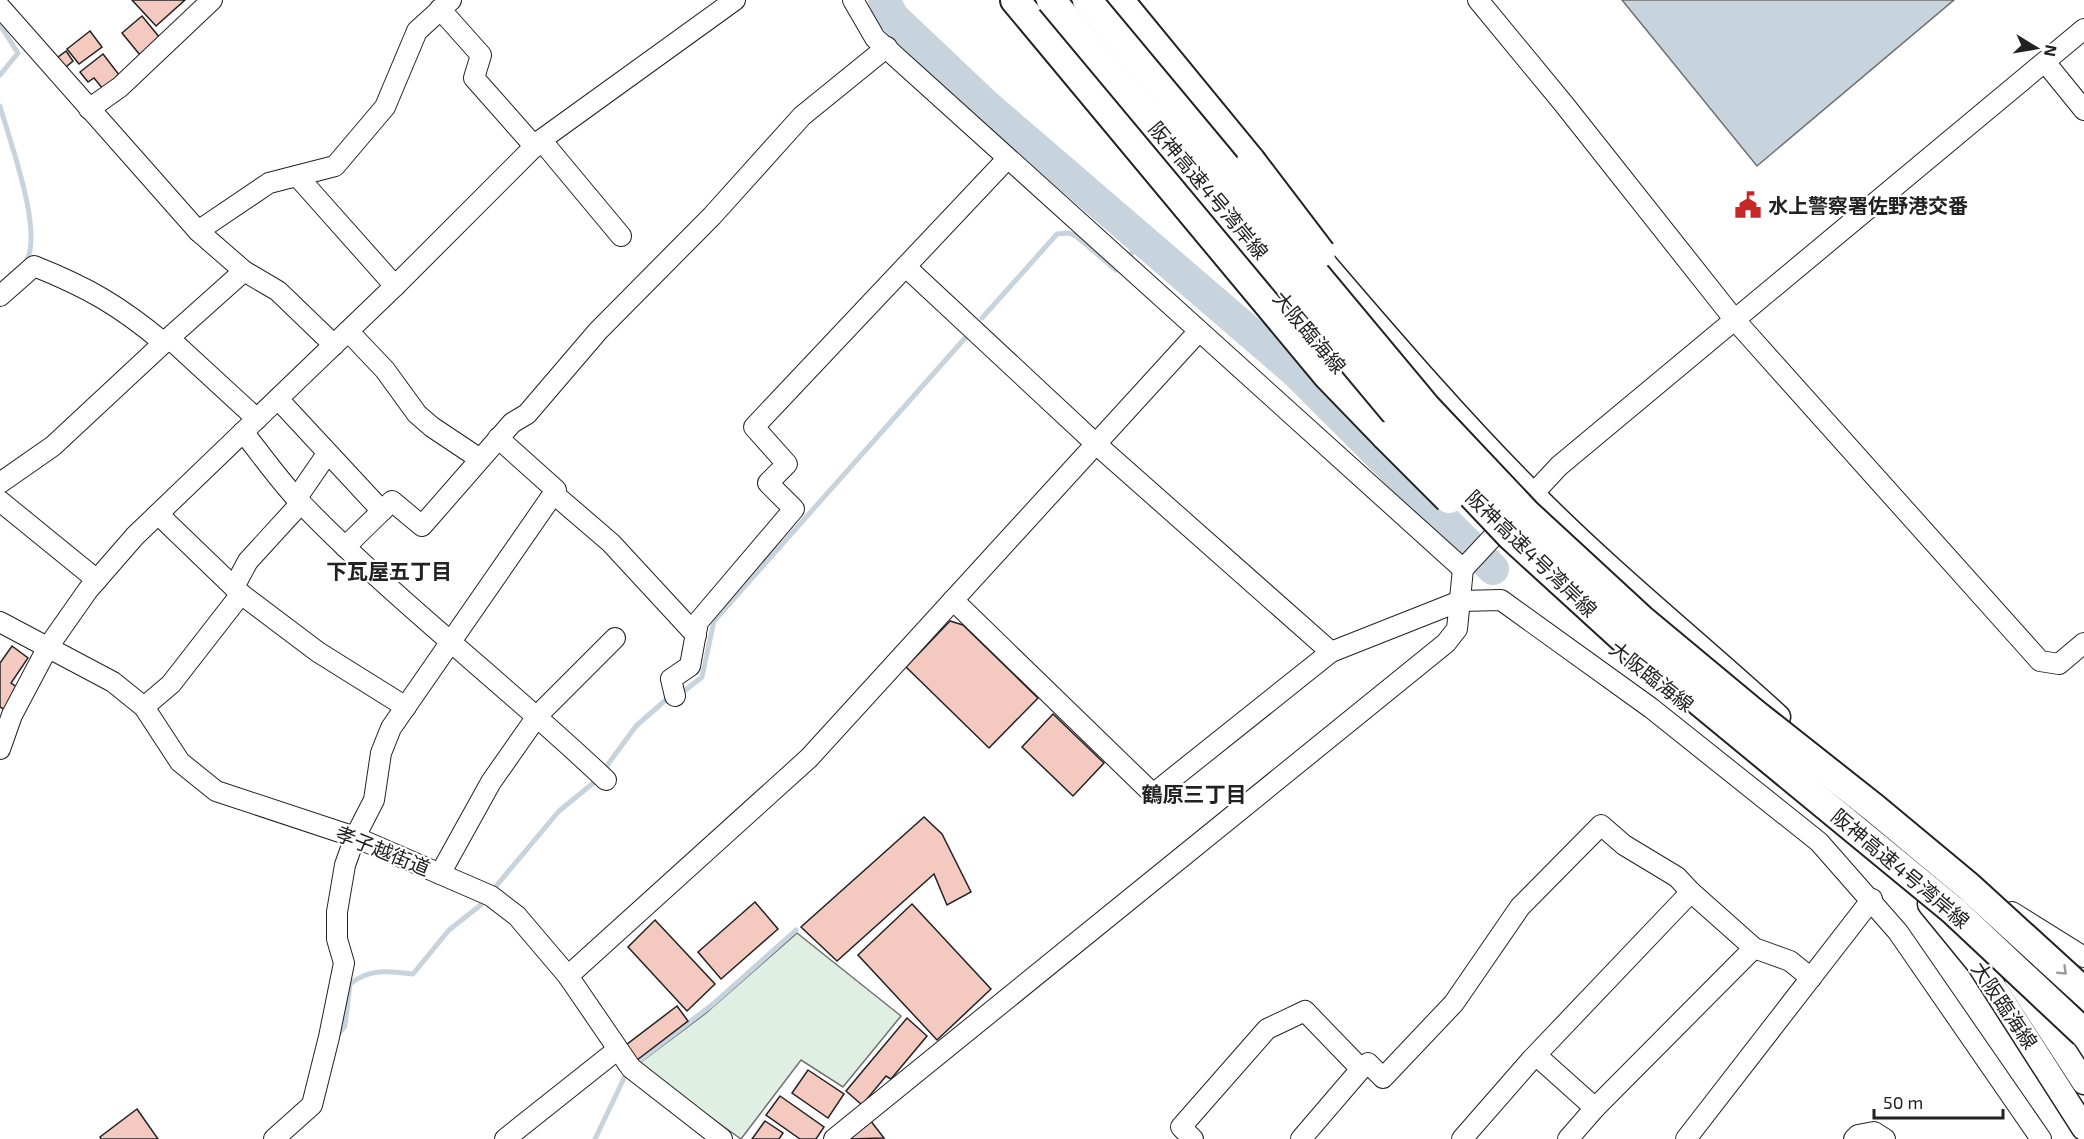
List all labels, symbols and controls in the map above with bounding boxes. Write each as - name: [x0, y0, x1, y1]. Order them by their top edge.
- north arrow: [2006, 18, 2066, 78]
- text: N: [2041, 43, 2062, 58]
- street label: 阪神高速4号湾岸線: [1144, 116, 1274, 264]
- public building icon: 水上警察署佐野港交番: [1733, 190, 1763, 220]
- place label: 水上警察署佐野港交番: [1768, 193, 1968, 217]
- street label: 大阪臨海線: [1269, 286, 1351, 378]
- street label: 阪神高速4号湾岸線: [1462, 485, 1602, 621]
- district label: 下瓦屋五丁目: [326, 558, 452, 583]
- street label: 大阪臨海線: [1605, 636, 1699, 716]
- district label: 鶴原三丁目: [1142, 781, 1247, 806]
- street label: 阪神高速4号湾岸線: [1827, 803, 1975, 933]
- street label: 孝子越街道: [332, 820, 434, 880]
- street label: 大阪臨海線: [1967, 957, 2043, 1053]
- one-way arrow: [2055, 964, 2066, 975]
- scale bar: [1874, 1082, 2003, 1120]
- text: 50 m: [1883, 1091, 1923, 1113]

